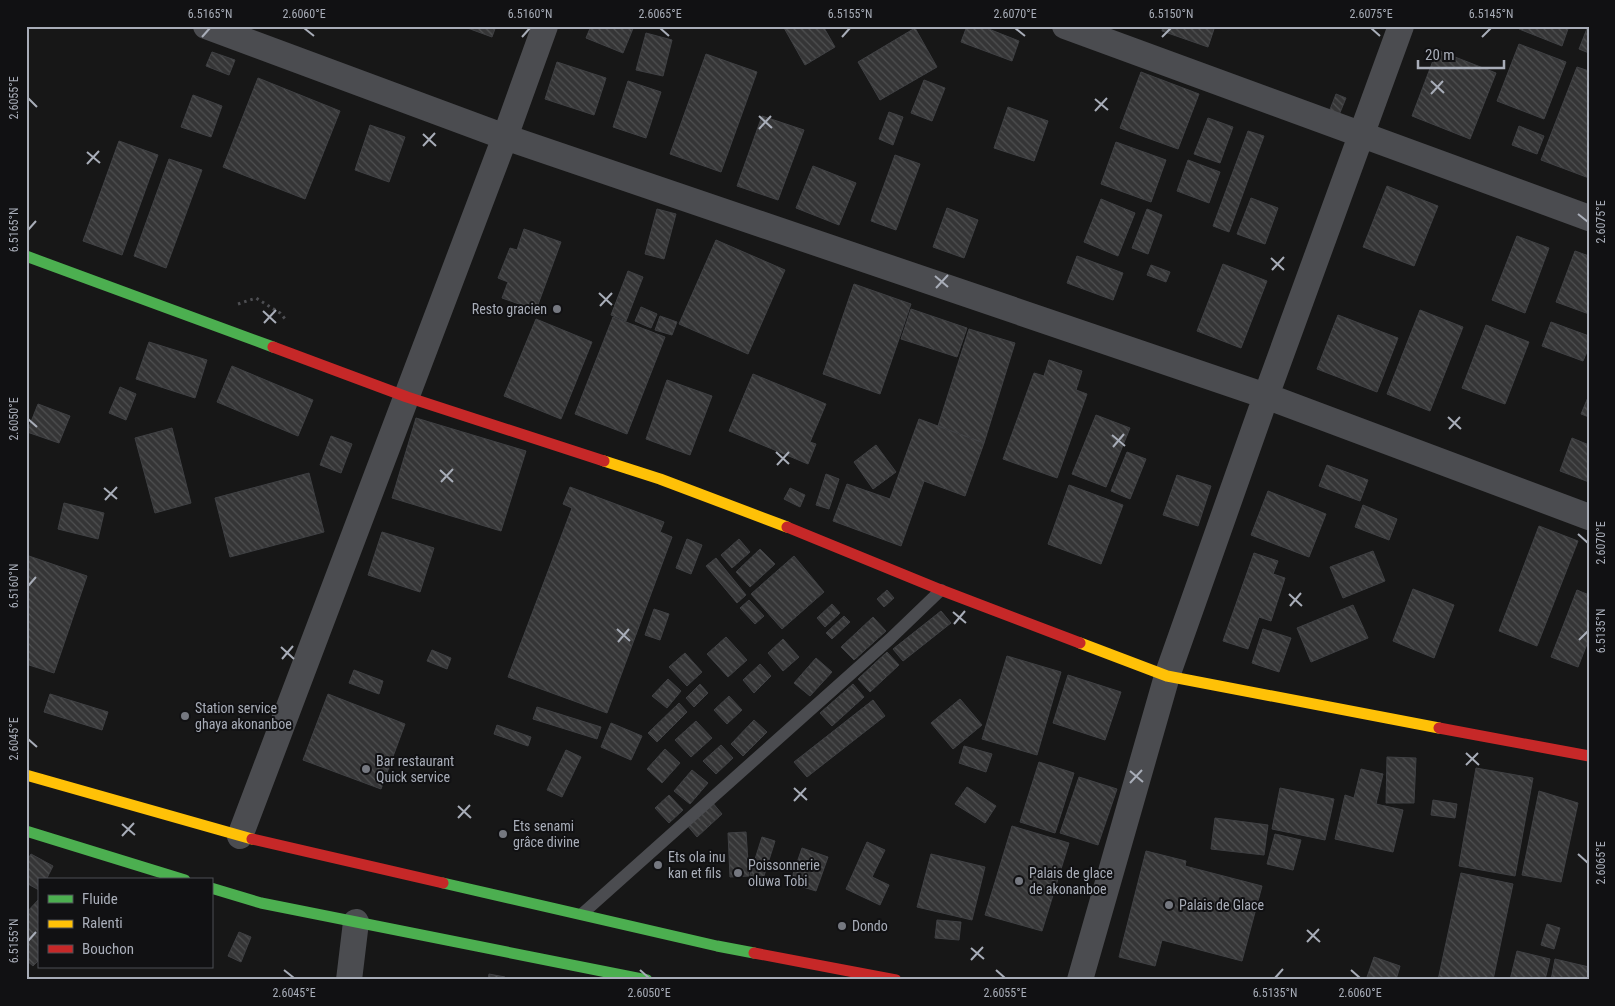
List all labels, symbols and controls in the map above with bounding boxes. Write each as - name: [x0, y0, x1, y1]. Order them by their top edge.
- text: 6.5165°N: [188, 7, 232, 21]
- text: 2.6060°E: [282, 7, 326, 21]
- text: 6.5160°N: [508, 7, 552, 21]
- text: 2.6065°E: [638, 7, 682, 21]
- text: 6.5155°N: [828, 7, 872, 21]
- text: 2.6070°E: [993, 7, 1037, 21]
- text: 6.5150°N: [1149, 7, 1193, 21]
- text: 2.6075°E: [1349, 7, 1393, 21]
- text: 6.5145°N: [1469, 7, 1513, 21]
- scale bar: [1418, 38, 1504, 70]
- text: 20 m: [1425, 46, 1455, 64]
- text: 2.6055°E: [7, 76, 21, 120]
- text: 2.6075°E: [1594, 200, 1608, 244]
- text: 6.5165°N: [7, 208, 21, 252]
- place label: Resto gracien: [472, 301, 547, 317]
- marker: Resto gracien: [551, 303, 563, 315]
- text: 2.6050°E: [7, 397, 21, 441]
- text: 2.6070°E: [1594, 521, 1608, 565]
- text: 6.5160°N: [7, 564, 21, 608]
- text: 6.5135°N: [1594, 609, 1608, 653]
- place label: Station service ghaya akonanboe: [195, 700, 292, 732]
- marker: Station service ghaya akonanboe: [179, 710, 191, 722]
- text: 2.6045°E: [7, 717, 21, 761]
- place label: Bar restaurant Quick service: [376, 753, 454, 785]
- marker: Bar restaurant Quick service: [360, 763, 372, 775]
- place label: Ets senami grâce divine: [513, 818, 580, 850]
- marker: Ets senami grâce divine: [497, 828, 509, 840]
- text: 2.6065°E: [1594, 841, 1608, 885]
- place label: Ets ola inu kan et fils: [668, 849, 726, 881]
- place label: Poissonnerie oluwa Tobi: [748, 857, 820, 889]
- marker: Ets ola inu kan et fils: [652, 859, 664, 871]
- place label: Palais de glace de akonanboe: [1029, 865, 1113, 897]
- marker: Poissonnerie oluwa Tobi: [732, 867, 744, 879]
- marker: Palais de glace de akonanboe: [1013, 875, 1025, 887]
- legend: [38, 878, 212, 968]
- text: Fluide: [82, 890, 118, 908]
- place label: Palais de Glace: [1179, 897, 1264, 913]
- marker: Palais de Glace: [1163, 899, 1175, 911]
- text: Ralenti: [82, 914, 123, 932]
- place label: Dondo: [852, 918, 888, 934]
- text: 6.5155°N: [7, 919, 21, 963]
- marker: Dondo: [836, 920, 848, 932]
- text: Bouchon: [82, 940, 134, 958]
- text: 2.6045°E: [272, 986, 316, 1000]
- text: 2.6050°E: [627, 986, 671, 1000]
- text: 2.6055°E: [983, 986, 1027, 1000]
- text: 6.5135°N: [1253, 986, 1297, 1000]
- text: 2.6060°E: [1338, 986, 1382, 1000]

